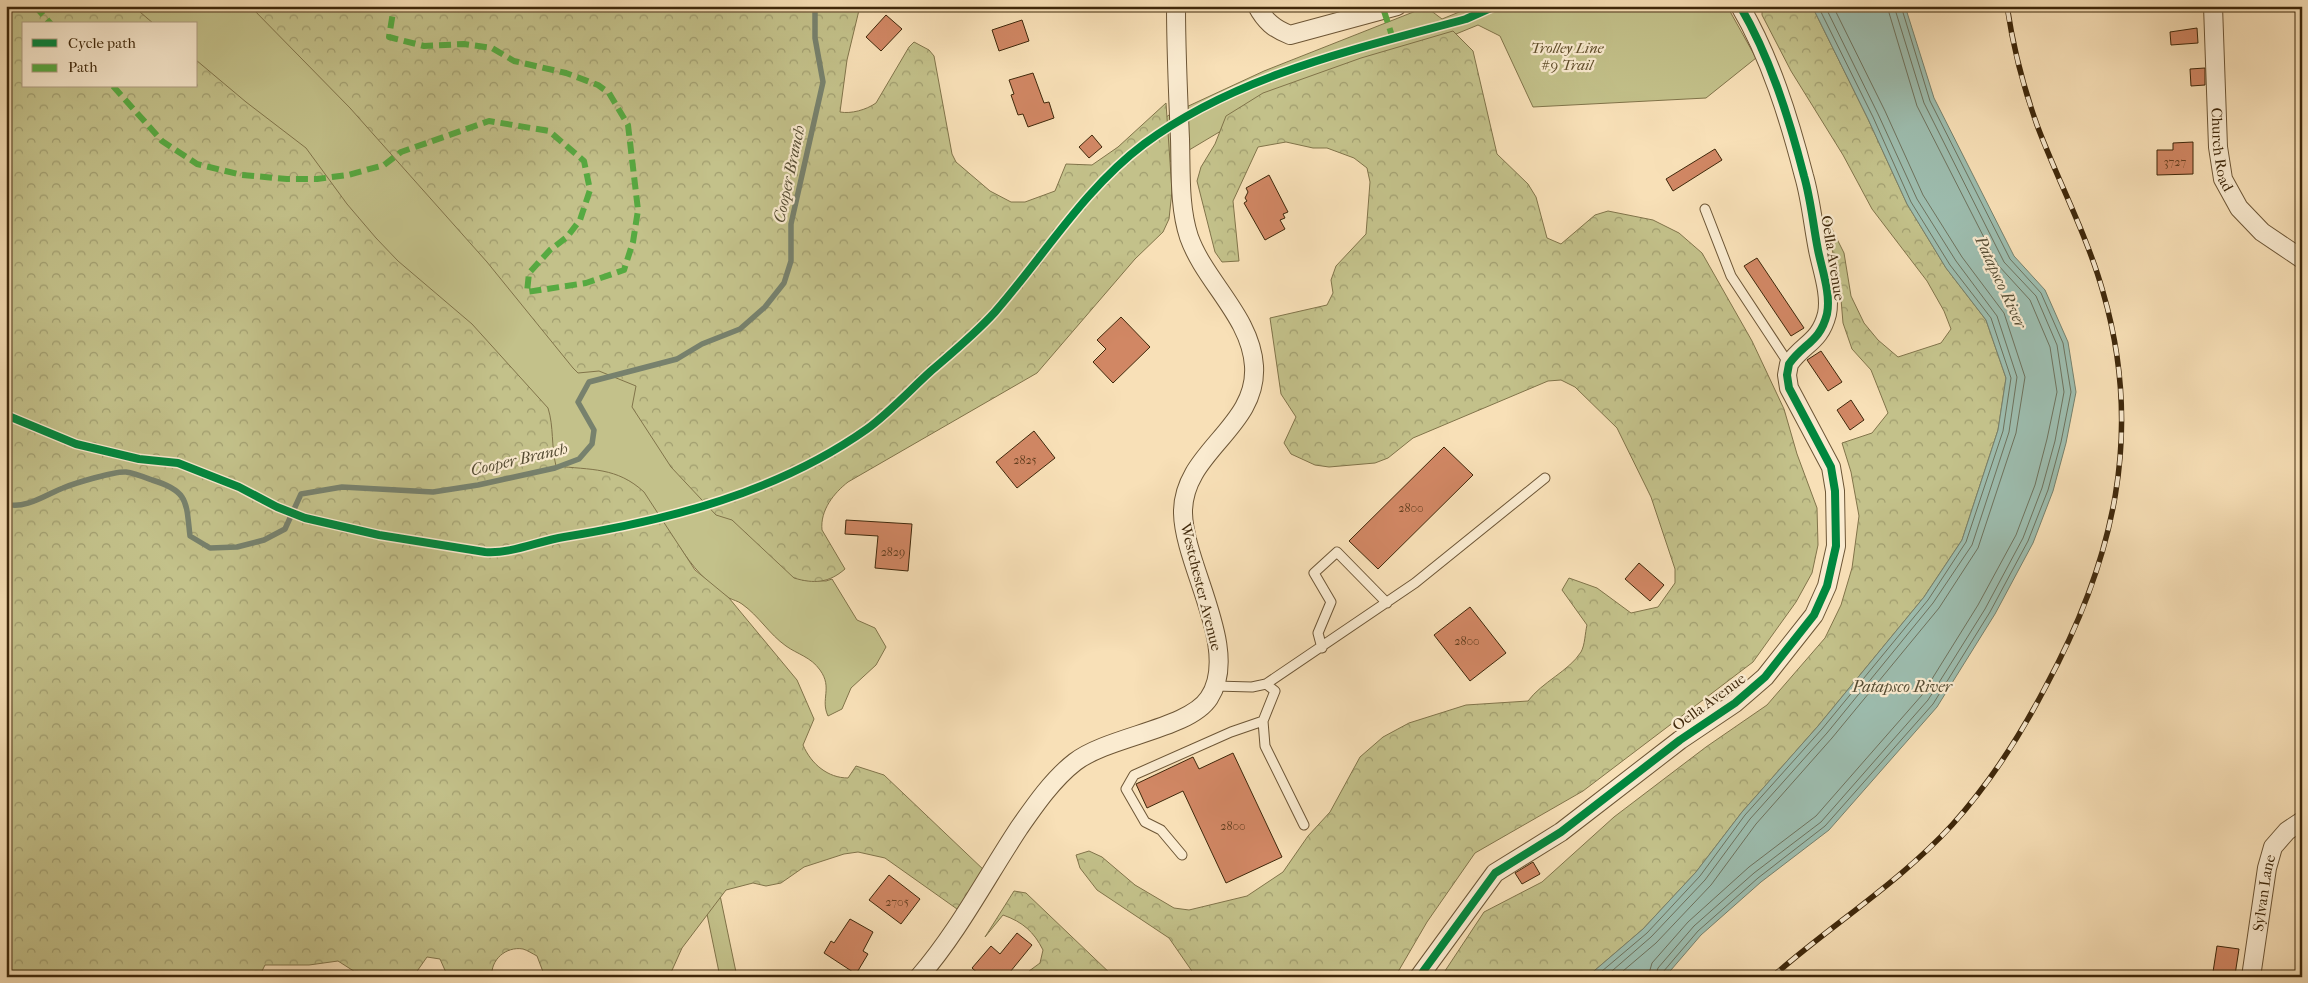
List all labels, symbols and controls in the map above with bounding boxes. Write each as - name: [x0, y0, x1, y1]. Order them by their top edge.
- legend: [22, 22, 198, 88]
- text: Cycle path: [68, 34, 136, 52]
- park label: Trolley Line #9 Trail: [1530, 39, 1605, 74]
- text: Path: [68, 58, 98, 76]
- street label: Church Road: [2208, 107, 2238, 195]
- water label: Cooper Branch: [769, 124, 809, 224]
- house number: 3727: [2164, 155, 2187, 169]
- street label: Oella Avenue: [1817, 214, 1849, 303]
- water label: Patapsco River: [1971, 232, 2031, 333]
- water label: Cooper Branch: [469, 439, 569, 479]
- house number: 2825: [1013, 453, 1037, 467]
- house number: 2800: [1398, 501, 1424, 515]
- street label: Westchester Avenue: [1176, 520, 1226, 653]
- house number: 2829: [881, 545, 905, 559]
- house number: 2800: [1454, 634, 1480, 648]
- street label: Oella Avenue: [1669, 669, 1750, 735]
- water label: Patapsco River: [1851, 677, 1954, 696]
- house number: 2800: [1220, 819, 1246, 833]
- street label: Sylvan Lane: [2249, 852, 2280, 933]
- house number: 2705: [885, 895, 909, 909]

